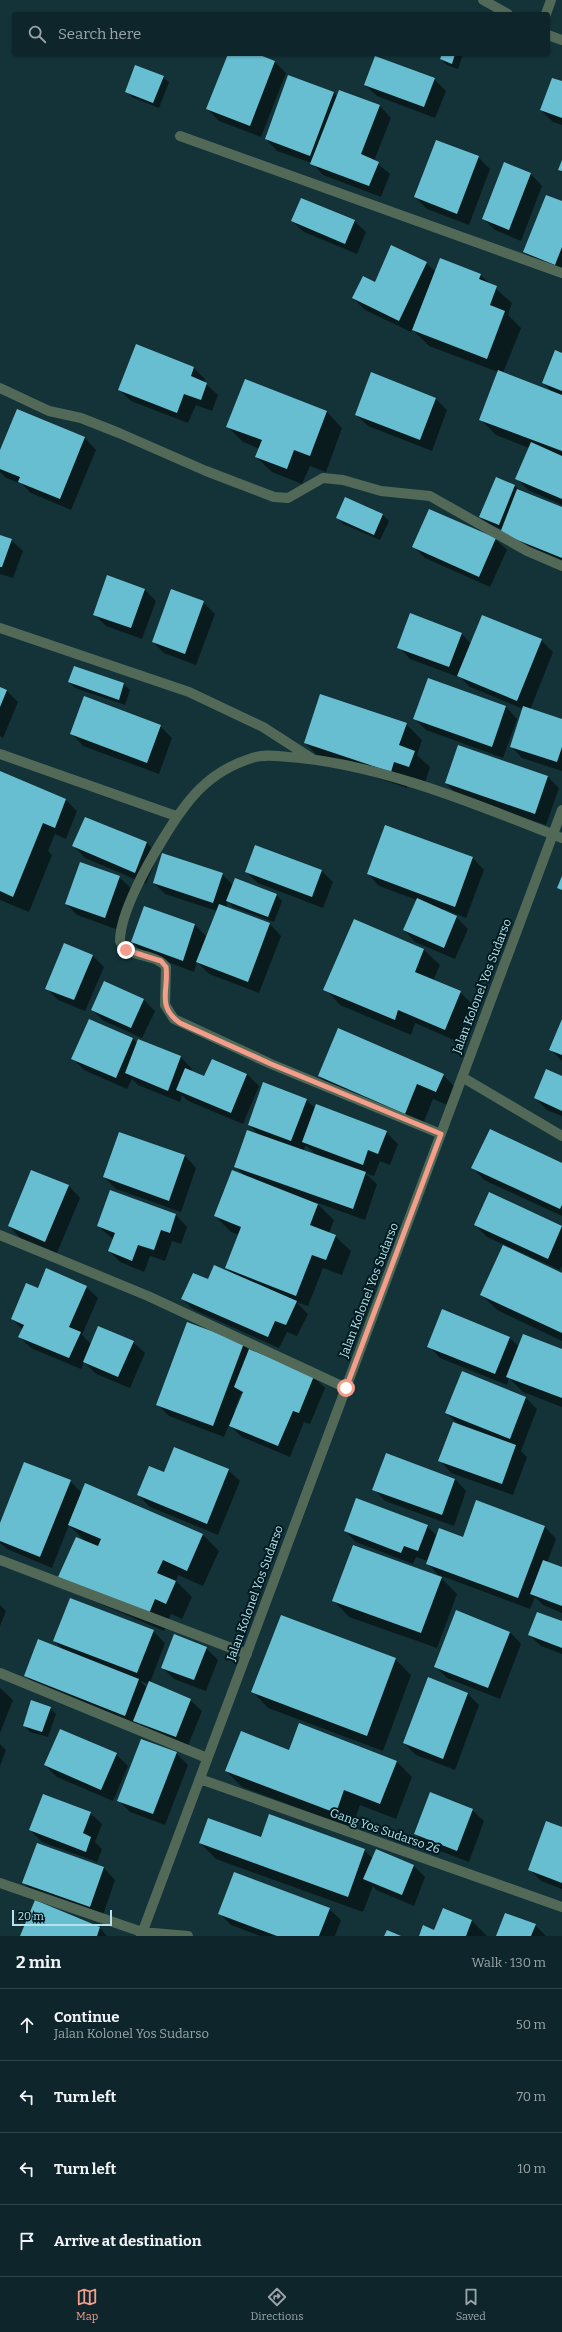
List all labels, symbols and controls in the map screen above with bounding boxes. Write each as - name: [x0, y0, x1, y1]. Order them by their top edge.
- search box: [12, 12, 550, 56]
- icon: search: [26, 23, 48, 45]
- text: Search here: [58, 25, 141, 43]
- street label: Jalan Kolonel Yos Sudarso: [449, 917, 514, 1056]
- route end: [117, 941, 135, 959]
- street label: Jalan Kolonel Yos Sudarso: [336, 1221, 401, 1360]
- route start: [337, 1379, 355, 1397]
- street label: Jalan Kolonel Yos Sudarso: [224, 1523, 286, 1664]
- street label: Gang Yos Sudarso 26: [328, 1806, 442, 1856]
- scale bar: [12, 1908, 112, 1927]
- text: 20 m: [18, 1910, 44, 1923]
- text: 2 min: [16, 1952, 61, 1973]
- text: Walk · 130 m: [472, 1955, 546, 1970]
- text: Continue: [54, 2008, 120, 2026]
- icon: ahead: [16, 2014, 38, 2036]
- text: 50 m: [516, 2017, 546, 2032]
- text: Jalan Kolonel Yos Sudarso: [54, 2026, 209, 2041]
- icon: left: [16, 2086, 38, 2108]
- text: Turn left: [54, 2088, 116, 2106]
- text: 70 m: [516, 2089, 546, 2104]
- icon: left: [16, 2158, 38, 2180]
- text: Turn left: [54, 2160, 116, 2178]
- text: 10 m: [517, 2161, 546, 2176]
- icon: arrive: [16, 2230, 38, 2252]
- text: Arrive at destination: [54, 2232, 201, 2250]
- tab: Map: [76, 2286, 98, 2323]
- tab: Directions: [251, 2286, 303, 2323]
- tab: Saved: [456, 2286, 486, 2323]

